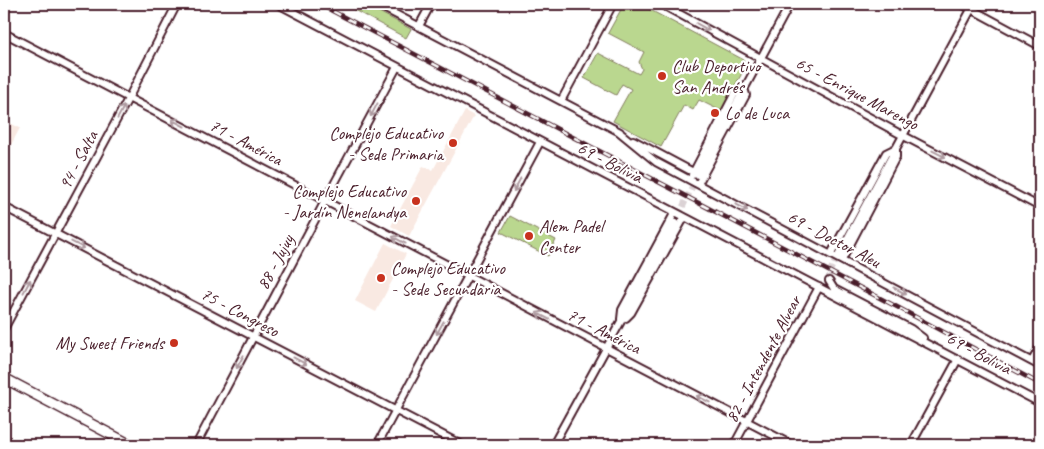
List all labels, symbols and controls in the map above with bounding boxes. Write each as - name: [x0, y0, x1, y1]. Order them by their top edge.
- one-way arrow: [696, 22, 711, 32]
- street label: 65 - Enrique Marengo: [792, 51, 924, 135]
- place label: Club Deportivo San Andrés: [672, 55, 762, 98]
- marker: Club Deportivo San Andrés: [656, 70, 668, 82]
- place label: Lo de Luca: [725, 102, 790, 124]
- one-way arrow: [369, 103, 379, 118]
- one-way arrow: [116, 105, 126, 120]
- marker: Lo de Luca: [709, 107, 721, 119]
- street label: 71 - América: [206, 114, 288, 171]
- one-way arrow: [171, 118, 186, 127]
- place label: Complejo Educativo - Sede Primaria: [329, 122, 445, 165]
- street label: 94 - Salta: [53, 125, 103, 193]
- street label: 69 - Bolivia: [574, 136, 647, 188]
- marker: Complejo Educativo - Sede Primaria: [447, 137, 459, 149]
- one-way arrow: [931, 150, 946, 159]
- one-way arrow: [511, 177, 521, 192]
- place label: Complejo Educativo - Jardín Nenelandya: [283, 180, 408, 223]
- marker: Complejo Educativo - Jardín Nenelandya: [410, 195, 422, 207]
- one-way arrow: [733, 202, 748, 212]
- street label: 69 - Doctor Aleu: [784, 205, 885, 273]
- place label: Alem Padel Center: [539, 215, 606, 258]
- street label: 88 - Jujuy: [251, 229, 299, 293]
- marker: Alem Padel Center: [523, 230, 535, 242]
- one-way arrow: [392, 235, 407, 244]
- one-way arrow: [70, 241, 85, 250]
- place label: Complejo Educativo - Sede Secundaria: [391, 257, 506, 300]
- marker: Complejo Educativo - Sede Secundaria: [375, 272, 387, 284]
- one-way arrow: [23, 279, 32, 294]
- street label: 75 - Congreso: [197, 282, 284, 342]
- one-way arrow: [892, 287, 907, 296]
- street label: 82 - Intendente Alvear: [720, 290, 806, 426]
- street label: 71 - América: [564, 303, 646, 360]
- one-way arrow: [535, 311, 550, 321]
- one-way arrow: [435, 320, 444, 335]
- street label: 69 - Bolivia: [943, 327, 1016, 380]
- place label: My Sweet Friends: [56, 332, 166, 354]
- marker: My Sweet Friends: [168, 337, 180, 349]
- one-way arrow: [235, 354, 244, 369]
- one-way arrow: [292, 356, 307, 366]
- one-way arrow: [695, 394, 710, 404]

